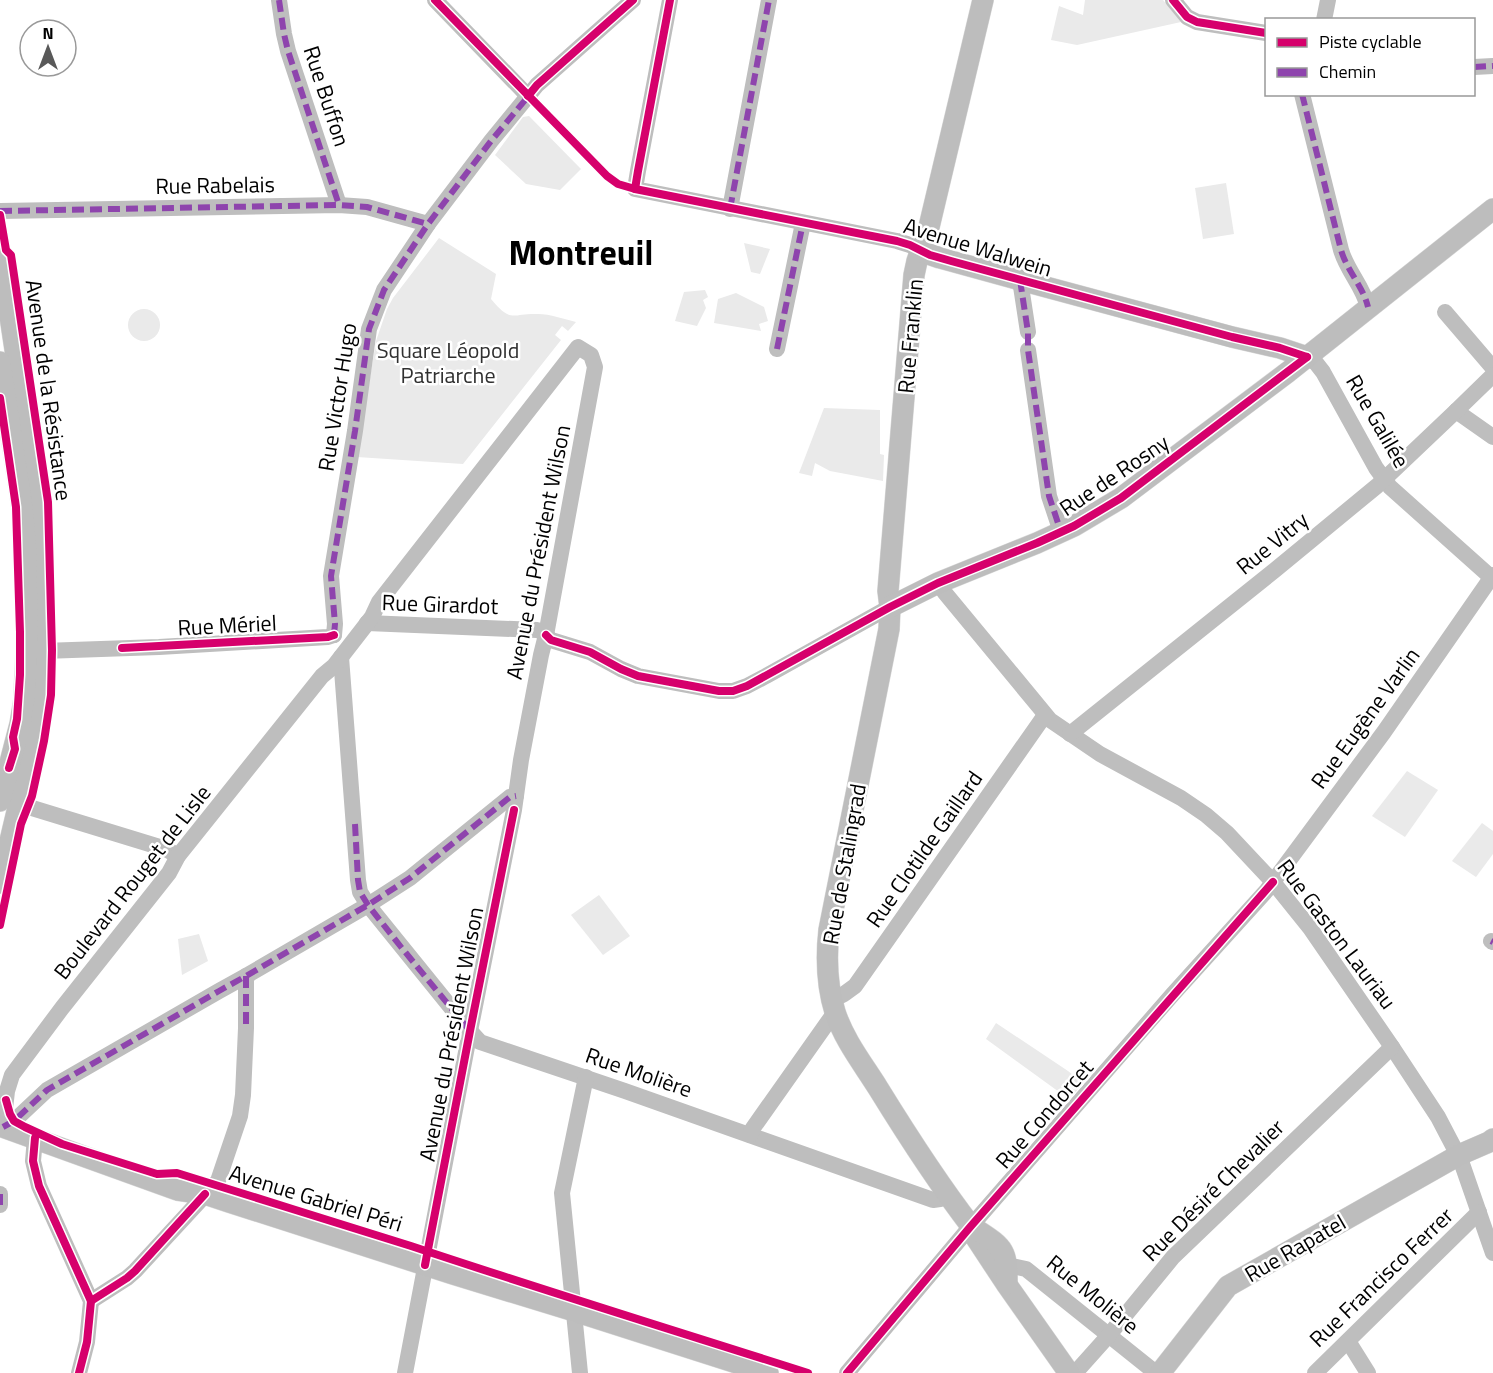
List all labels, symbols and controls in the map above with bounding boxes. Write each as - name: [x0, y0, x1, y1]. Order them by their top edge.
- north arrow: [18, 18, 78, 78]
- legend: [1265, 18, 1475, 96]
- text: N: [42, 21, 54, 45]
- text: Piste cyclable: [1319, 28, 1421, 55]
- street label: Rue Buffon: [295, 41, 359, 151]
- text: Chemin: [1319, 58, 1376, 85]
- street label: Rue Rabelais: [155, 167, 275, 203]
- street label: Avenue Walwein: [900, 208, 1056, 286]
- district label: Montreuil: [509, 226, 653, 278]
- street label: Avenue de la Résistance: [17, 277, 81, 503]
- street label: Rue Franklin: [888, 277, 932, 395]
- street label: Rue Victor Hugo: [309, 320, 365, 474]
- park label: Square Léopold Patriarche: [377, 333, 519, 392]
- street label: Rue Galilée: [1338, 368, 1418, 474]
- street label: Avenue du Président Wilson: [497, 422, 579, 682]
- street label: Rue de Rosny: [1052, 425, 1176, 524]
- street label: Rue Vitry: [1228, 503, 1316, 583]
- street label: Rue Girardot: [381, 585, 499, 623]
- street label: Rue Mériel: [177, 605, 277, 645]
- street label: Rue Eugène Varlin: [1302, 640, 1428, 796]
- street label: Rue Clotilde Gaillard: [857, 764, 991, 934]
- street label: Boulevard Rouget de Lisle: [45, 777, 219, 987]
- street label: Rue de Stalingrad: [813, 781, 875, 947]
- street label: Rue Gaston Lauriau: [1269, 852, 1405, 1016]
- street label: Avenue du Président Wilson: [410, 904, 492, 1164]
- street label: Rue Molière: [581, 1038, 697, 1106]
- street label: Rue Condorcet: [987, 1052, 1101, 1176]
- street label: Rue Désiré Chevalier: [1134, 1111, 1292, 1269]
- street label: Avenue Gabriel Péri: [225, 1155, 407, 1241]
- street label: Rue Francisco Ferrer: [1301, 1199, 1461, 1355]
- street label: Rue Rapatel: [1238, 1205, 1352, 1291]
- street label: Rue Molière: [1039, 1246, 1147, 1342]

